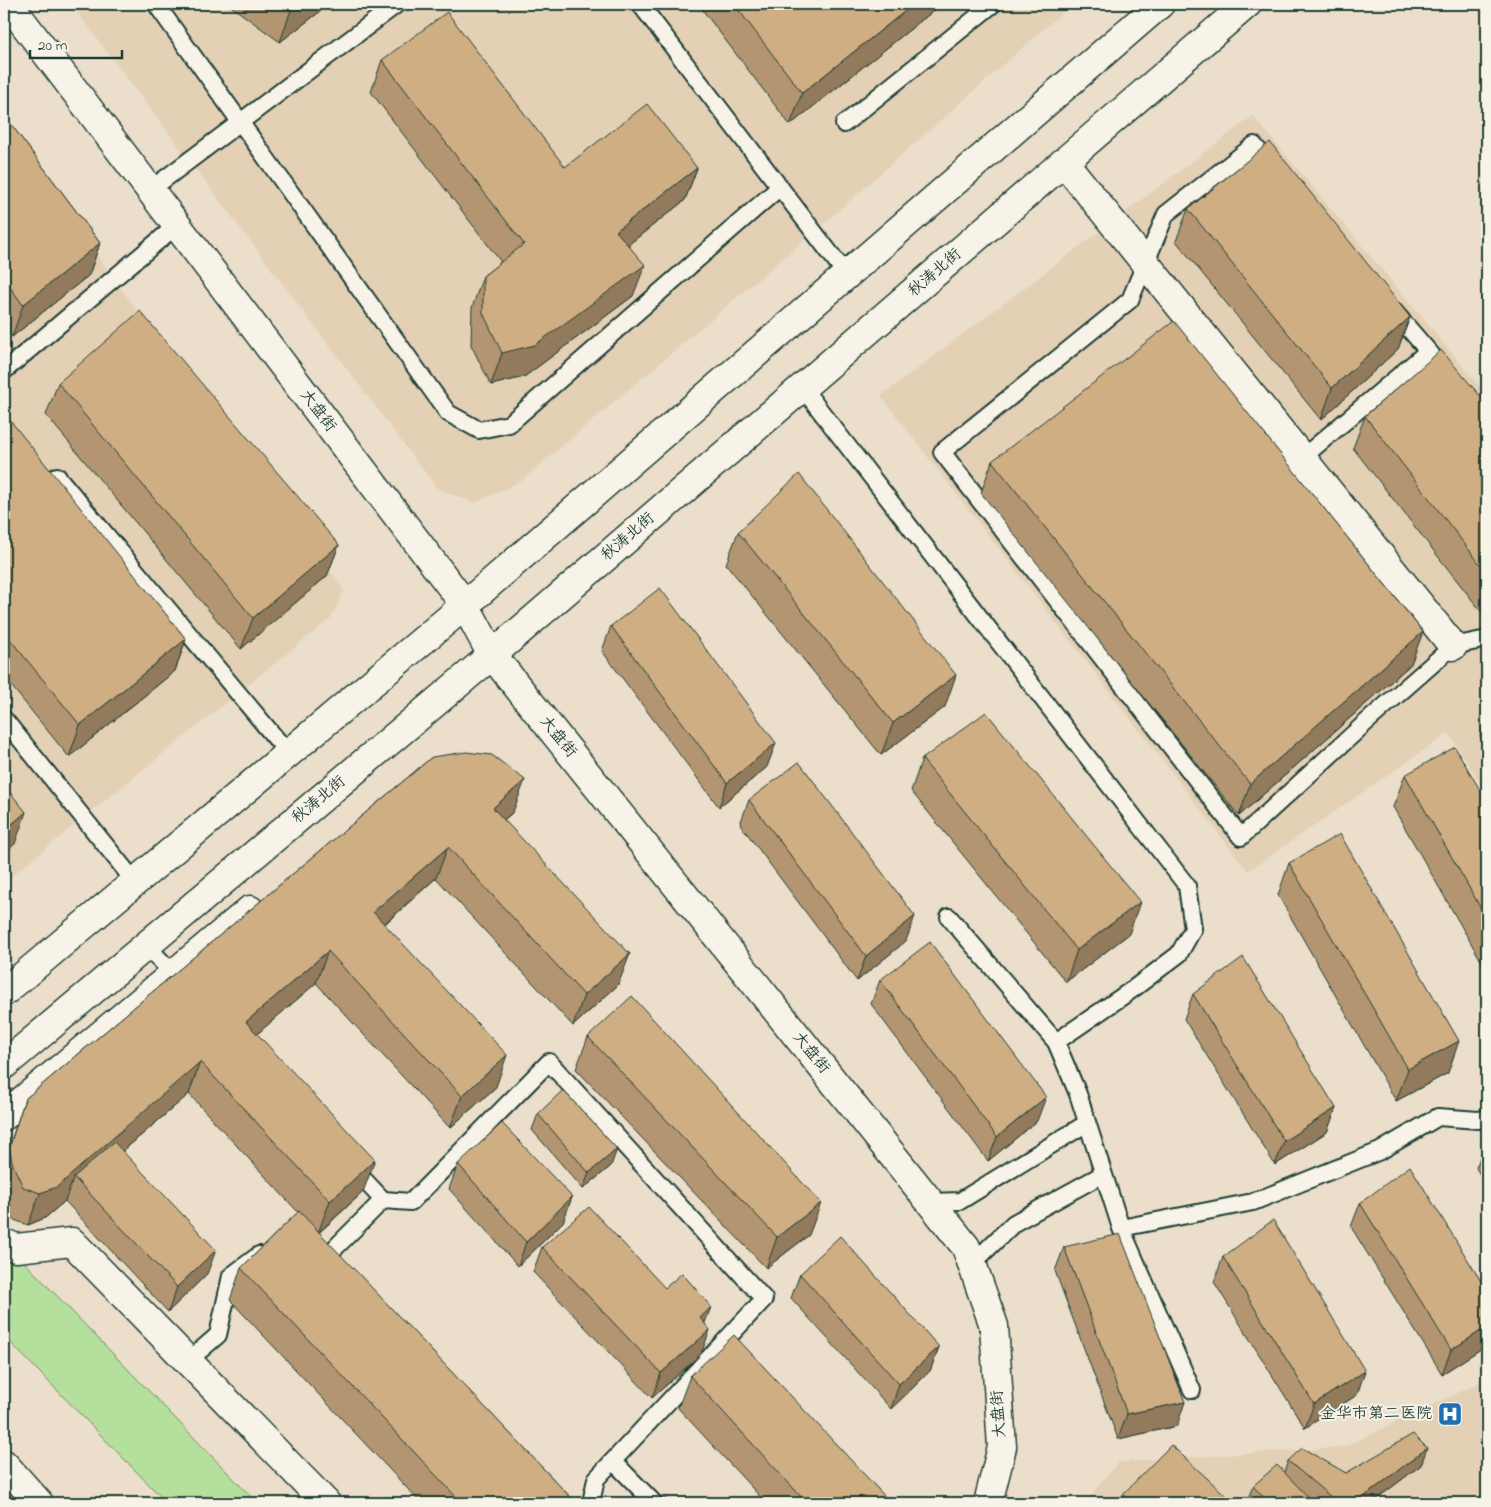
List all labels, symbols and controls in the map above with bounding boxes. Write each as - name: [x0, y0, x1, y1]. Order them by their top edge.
- scale bar: [30, 28, 122, 60]
- text: 20 m: [38, 35, 68, 57]
- street label: 秋涛北街: [903, 243, 967, 303]
- street label: 大盘街: [294, 385, 342, 437]
- street label: 秋涛北街: [596, 507, 660, 567]
- street label: 大盘街: [534, 711, 582, 763]
- street label: 秋涛北街: [287, 770, 351, 830]
- street label: 大盘街: [787, 1027, 835, 1079]
- street label: 大盘街: [985, 1389, 1013, 1439]
- hospital icon: 金华市第二医院: [1437, 1401, 1463, 1427]
- place label: 金华市第二医院: [1320, 1402, 1432, 1426]

